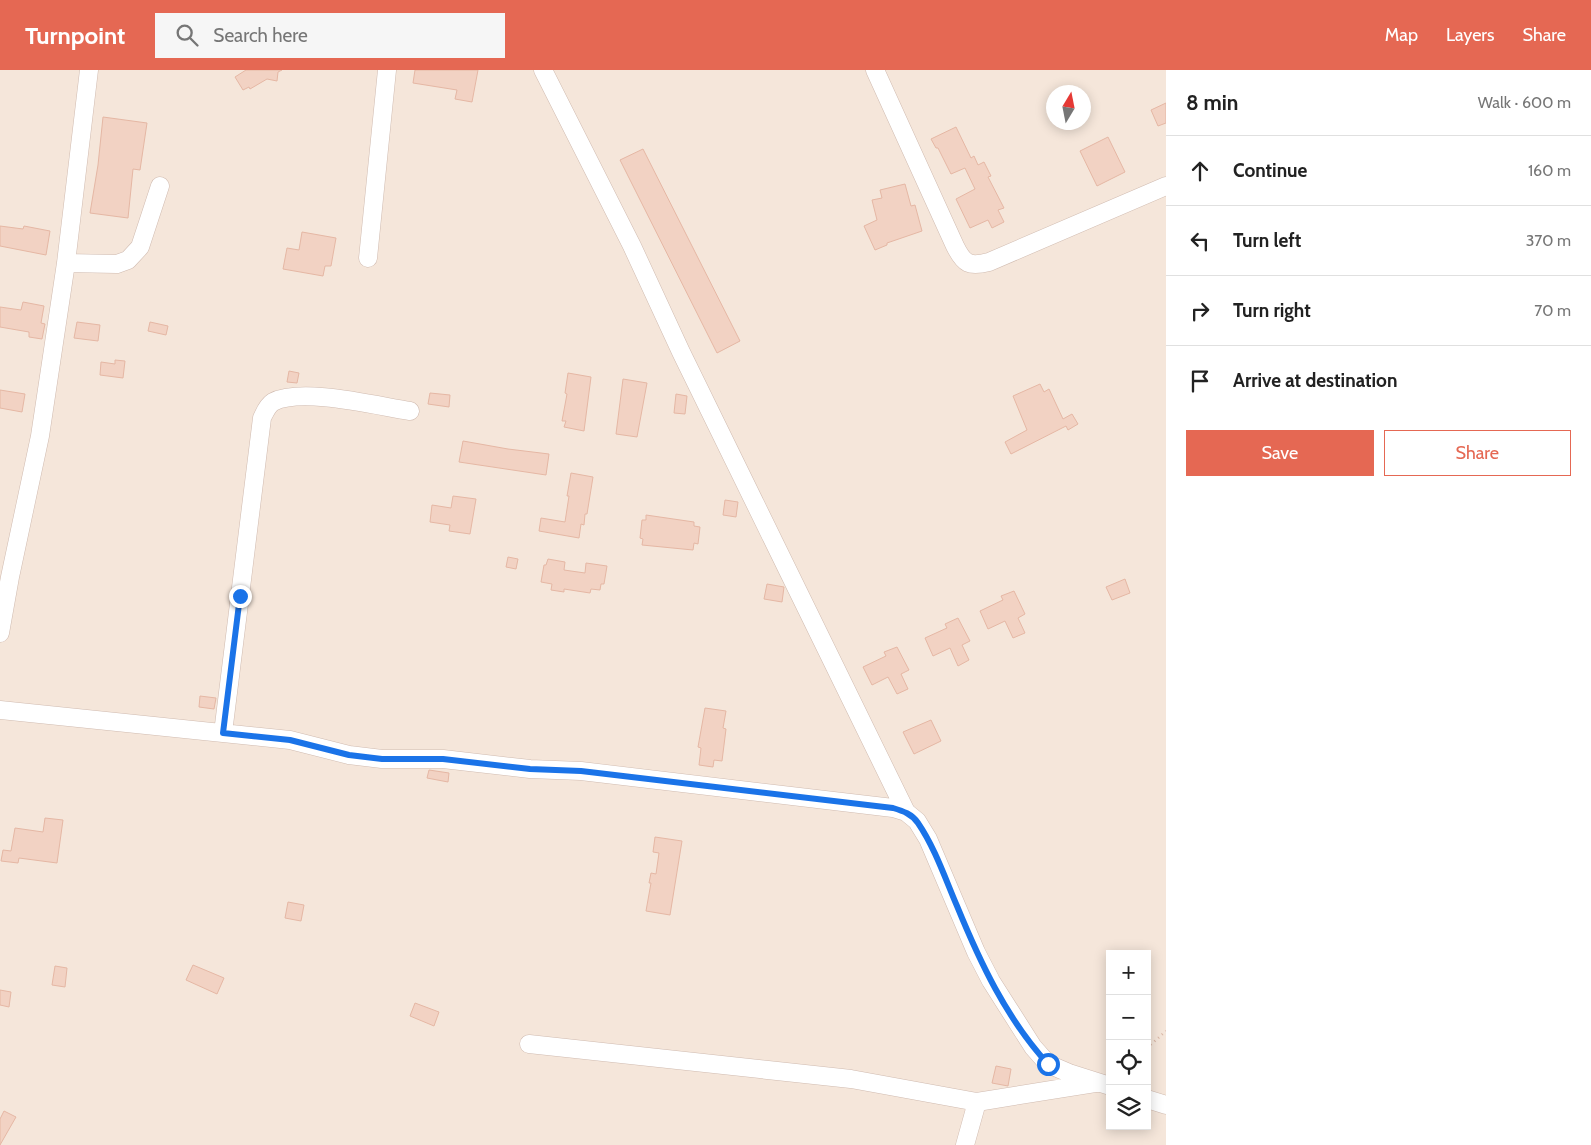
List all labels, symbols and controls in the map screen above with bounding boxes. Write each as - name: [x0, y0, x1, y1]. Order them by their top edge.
- search box: [155, 13, 505, 58]
- text: Turnpoint: [25, 21, 125, 50]
- icon: search: [173, 21, 201, 49]
- text: Search here: [213, 24, 308, 47]
- text: Map: [1385, 24, 1418, 46]
- text: Layers: [1446, 24, 1495, 46]
- text: Share: [1523, 24, 1566, 46]
- north arrow: [1046, 85, 1091, 130]
- text: 8 min: [1186, 90, 1238, 115]
- text: Walk · 600 m: [1478, 93, 1571, 112]
- icon: ahead: [1186, 157, 1214, 185]
- text: Continue: [1233, 159, 1307, 182]
- text: 160 m: [1528, 161, 1571, 180]
- icon: left: [1186, 227, 1214, 255]
- text: Turn left: [1233, 229, 1301, 252]
- text: 370 m: [1526, 231, 1571, 250]
- icon: right: [1186, 297, 1214, 325]
- text: Turn right: [1233, 299, 1311, 322]
- text: 70 m: [1534, 301, 1571, 320]
- icon: arrive: [1186, 367, 1214, 395]
- text: Arrive at destination: [1233, 369, 1397, 392]
- button: Save: [1186, 430, 1374, 476]
- button: Share: [1384, 430, 1571, 476]
- route end: [229, 585, 252, 608]
- map controls: [1106, 950, 1151, 1130]
- button: +: [1106, 950, 1151, 995]
- button: −: [1106, 995, 1151, 1040]
- button: locate: [1106, 1040, 1151, 1085]
- route start: [1037, 1053, 1060, 1076]
- button: layers: [1106, 1085, 1151, 1130]

